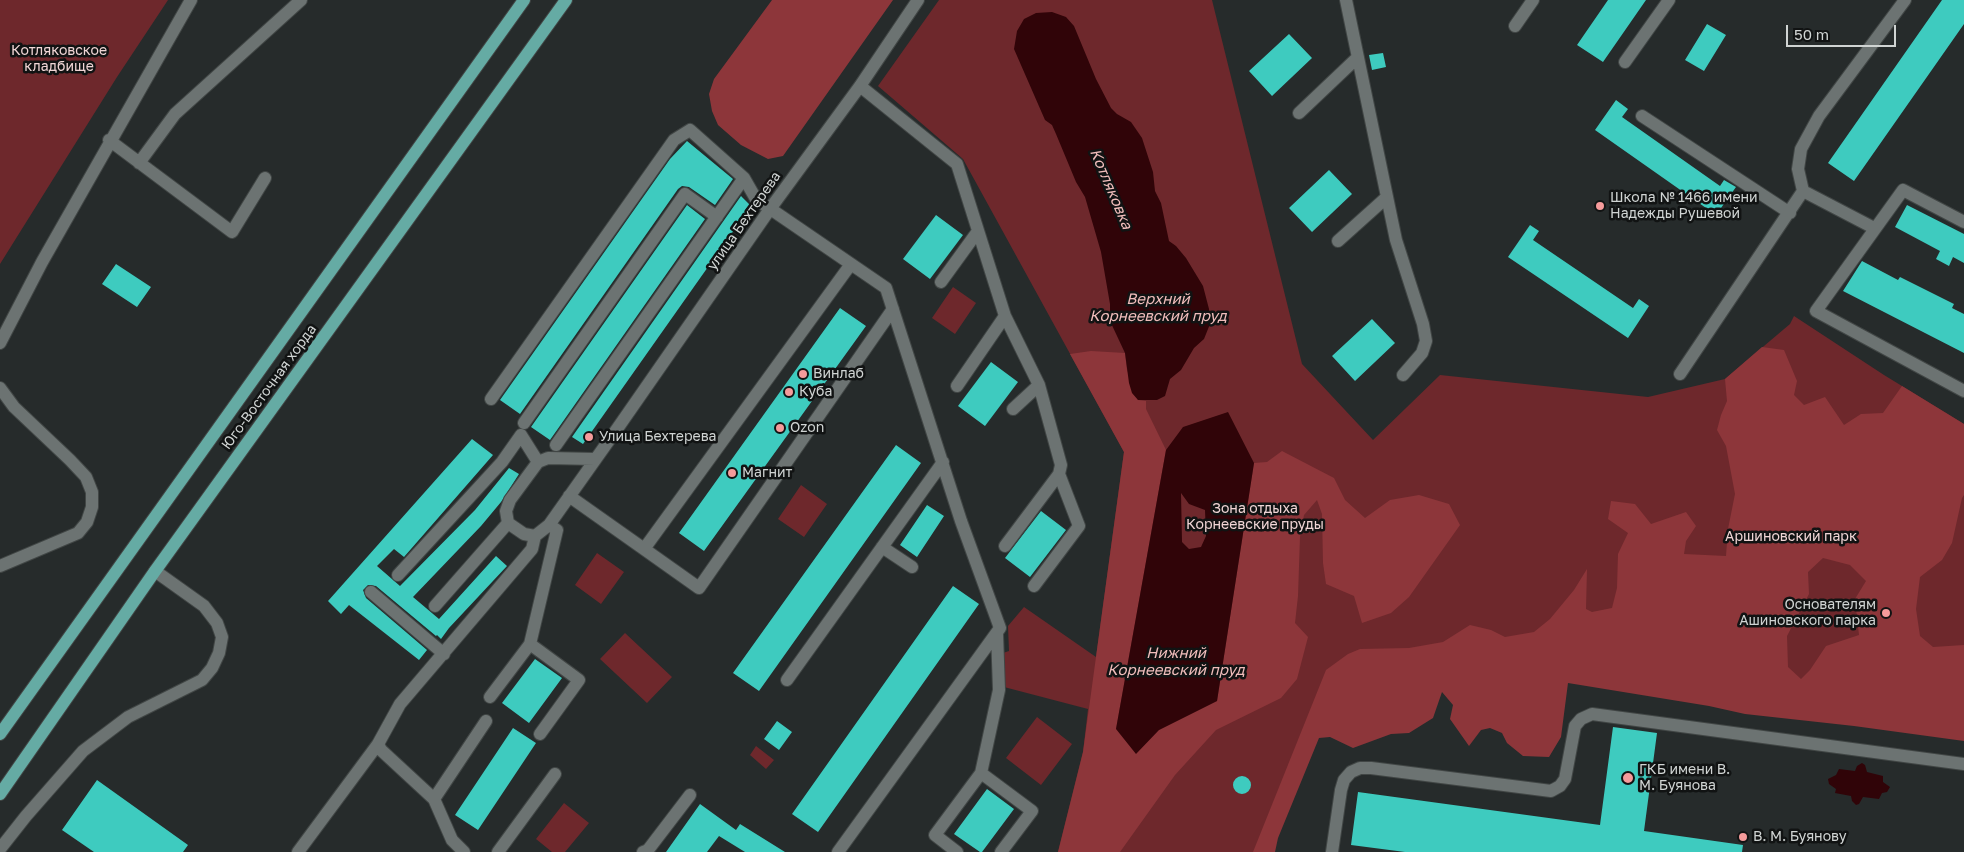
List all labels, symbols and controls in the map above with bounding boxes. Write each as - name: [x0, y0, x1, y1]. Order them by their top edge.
- scale bar: [1789, 15, 1899, 47]
- text: 50 m: [1794, 25, 1829, 43]
- park label: Котляковское кладбище: [11, 43, 107, 75]
- water label: Котляковка: [1086, 146, 1136, 232]
- street label: улица Бехтерева: [704, 168, 784, 274]
- place label: Школа № 1466 имени Надежды Рушевой: [1610, 190, 1758, 222]
- marker: Школа № 1466 имени Надежды Рушевой: [1594, 200, 1606, 212]
- water label: Верхний Корнеевский пруд: [1089, 290, 1227, 325]
- street label: Юго-Восточная хорда: [218, 321, 320, 453]
- place label: Винлаб: [813, 366, 864, 382]
- marker: Винлаб: [797, 368, 809, 380]
- place label: Куба: [799, 384, 832, 400]
- marker: Куба: [783, 386, 795, 398]
- place label: Ozon: [790, 420, 824, 436]
- marker: Ozon: [774, 422, 786, 434]
- place label: Улица Бехтерева: [599, 429, 716, 445]
- marker: Улица Бехтерева: [583, 431, 595, 443]
- place label: Магнит: [742, 465, 792, 481]
- marker: Магнит: [726, 467, 738, 479]
- park label: Зона отдыха Корнеевские пруды: [1186, 501, 1324, 534]
- park label: Аршиновский парк: [1725, 529, 1857, 545]
- place label: Основателям Ашиновского парка: [1739, 597, 1876, 630]
- marker: Основателям Ашиновского парка: [1880, 607, 1892, 619]
- water label: Нижний Корнеевский пруд: [1107, 644, 1245, 679]
- place label: ГКБ имени В. М. Буянова: [1639, 762, 1730, 794]
- marker: ГКБ имени В. М. Буянова: [1621, 771, 1635, 785]
- place label: В. М. Буянову: [1753, 829, 1847, 845]
- marker: В. М. Буянову: [1737, 831, 1749, 843]

